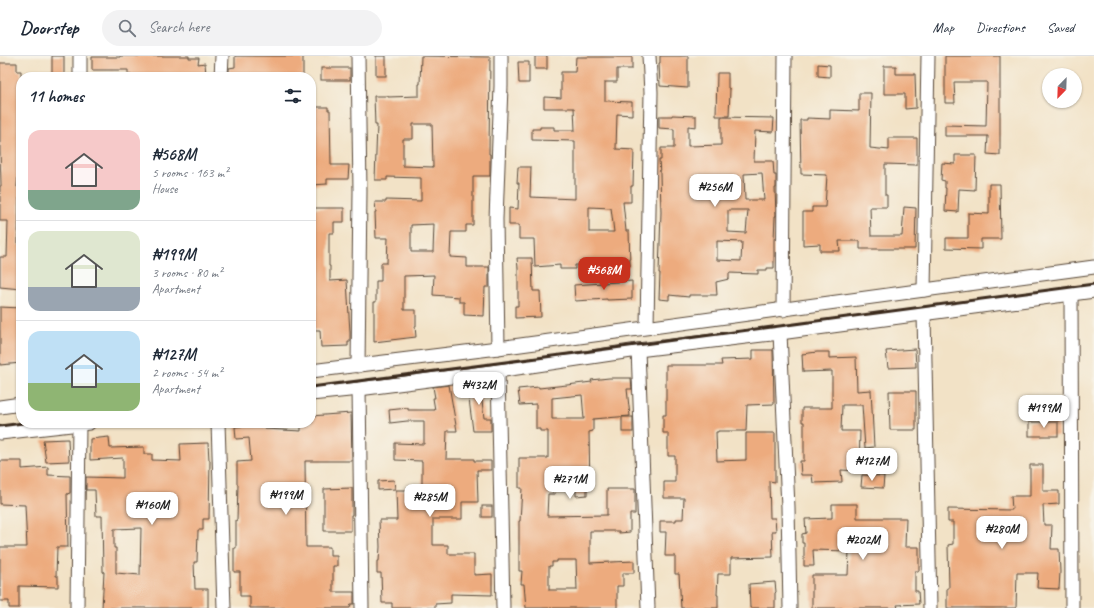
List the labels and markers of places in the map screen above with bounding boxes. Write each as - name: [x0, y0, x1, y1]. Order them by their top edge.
- pin: ₦256M: [687, 174, 743, 208]
- pin: ₦568M: [576, 257, 632, 291]
- pin: ₦432M: [451, 372, 507, 406]
- pin: ₦199M: [1016, 395, 1072, 429]
- pin: ₦127M: [844, 448, 900, 482]
- pin: ₦271M: [542, 466, 598, 500]
- pin: ₦199M: [258, 482, 314, 516]
- pin: ₦285M: [402, 484, 458, 518]
- pin: ₦160M: [124, 492, 180, 526]
- pin: ₦280M: [974, 516, 1030, 550]
- pin: ₦202M: [835, 527, 891, 561]

